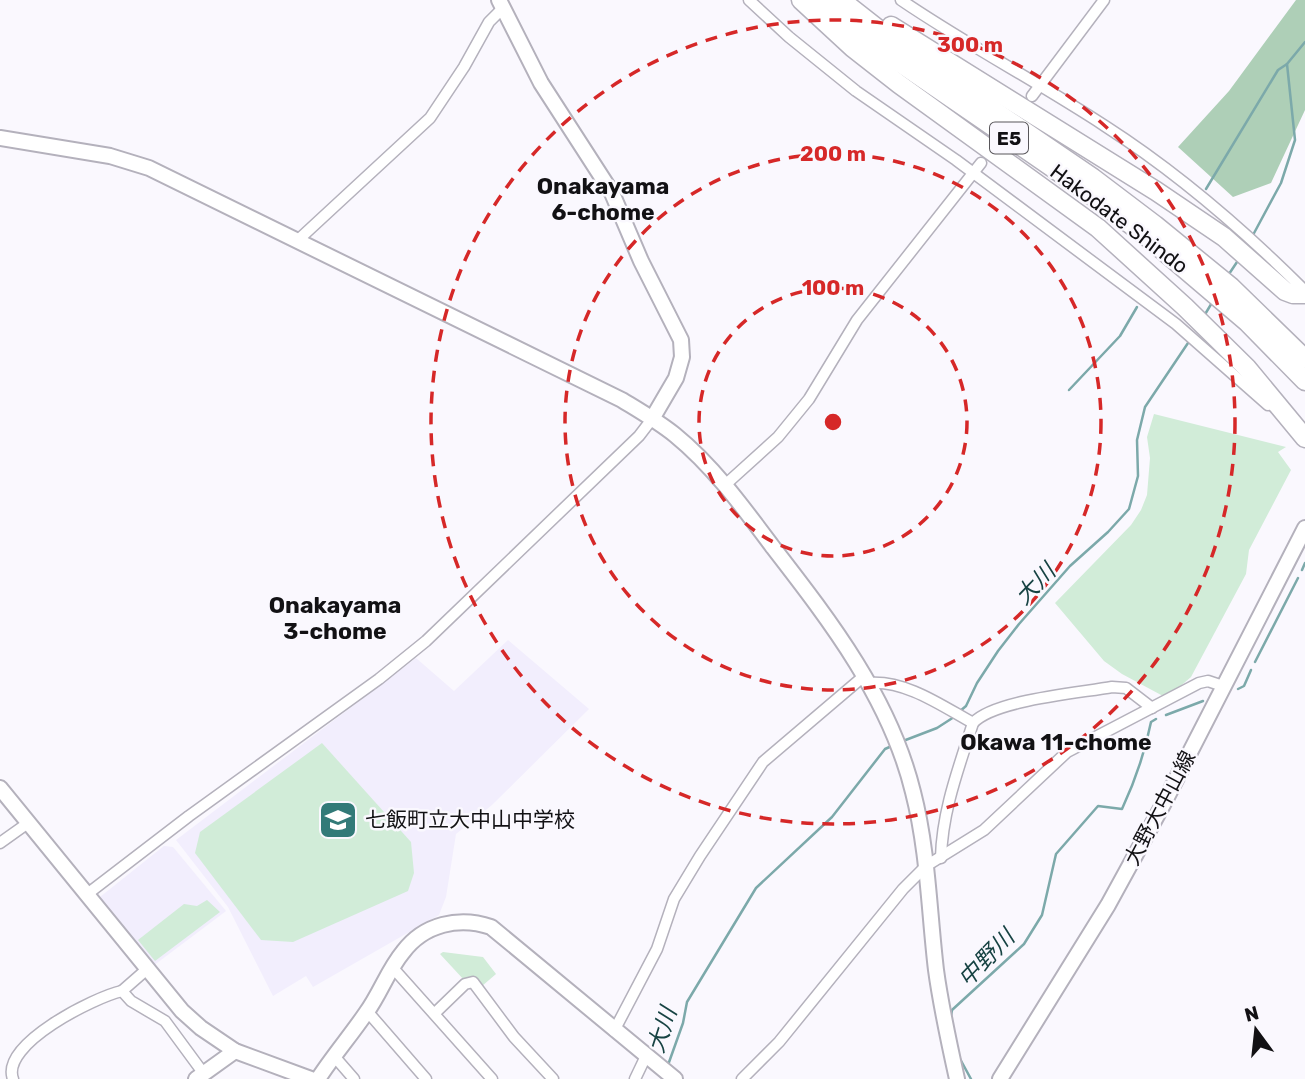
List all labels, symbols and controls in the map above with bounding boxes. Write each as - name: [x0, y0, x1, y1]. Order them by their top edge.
- text: 300 m: [937, 32, 1003, 57]
- road number: E5: [990, 122, 1028, 154]
- text: 200 m: [800, 141, 866, 166]
- street label: Hakodate Shindo: [1045, 159, 1193, 279]
- district label: Onakayama 6-chome: [537, 172, 669, 226]
- text: 100 m: [802, 275, 864, 300]
- centre of rings: [821, 410, 845, 434]
- water label: 大川: [1009, 556, 1063, 610]
- district label: Onakayama 3-chome: [269, 591, 401, 645]
- district label: Okawa 11-chome: [960, 728, 1152, 756]
- street label: 大野大中山線: [1119, 746, 1200, 869]
- school or university icon: 七飯町立大中山中学校: [317, 799, 359, 841]
- place label: 七飯町立大中山中学校: [365, 807, 575, 832]
- water label: 中野川: [952, 921, 1022, 993]
- north arrow: [1221, 995, 1291, 1065]
- water label: 大川: [642, 1001, 683, 1056]
- text: N: [1242, 1001, 1261, 1027]

